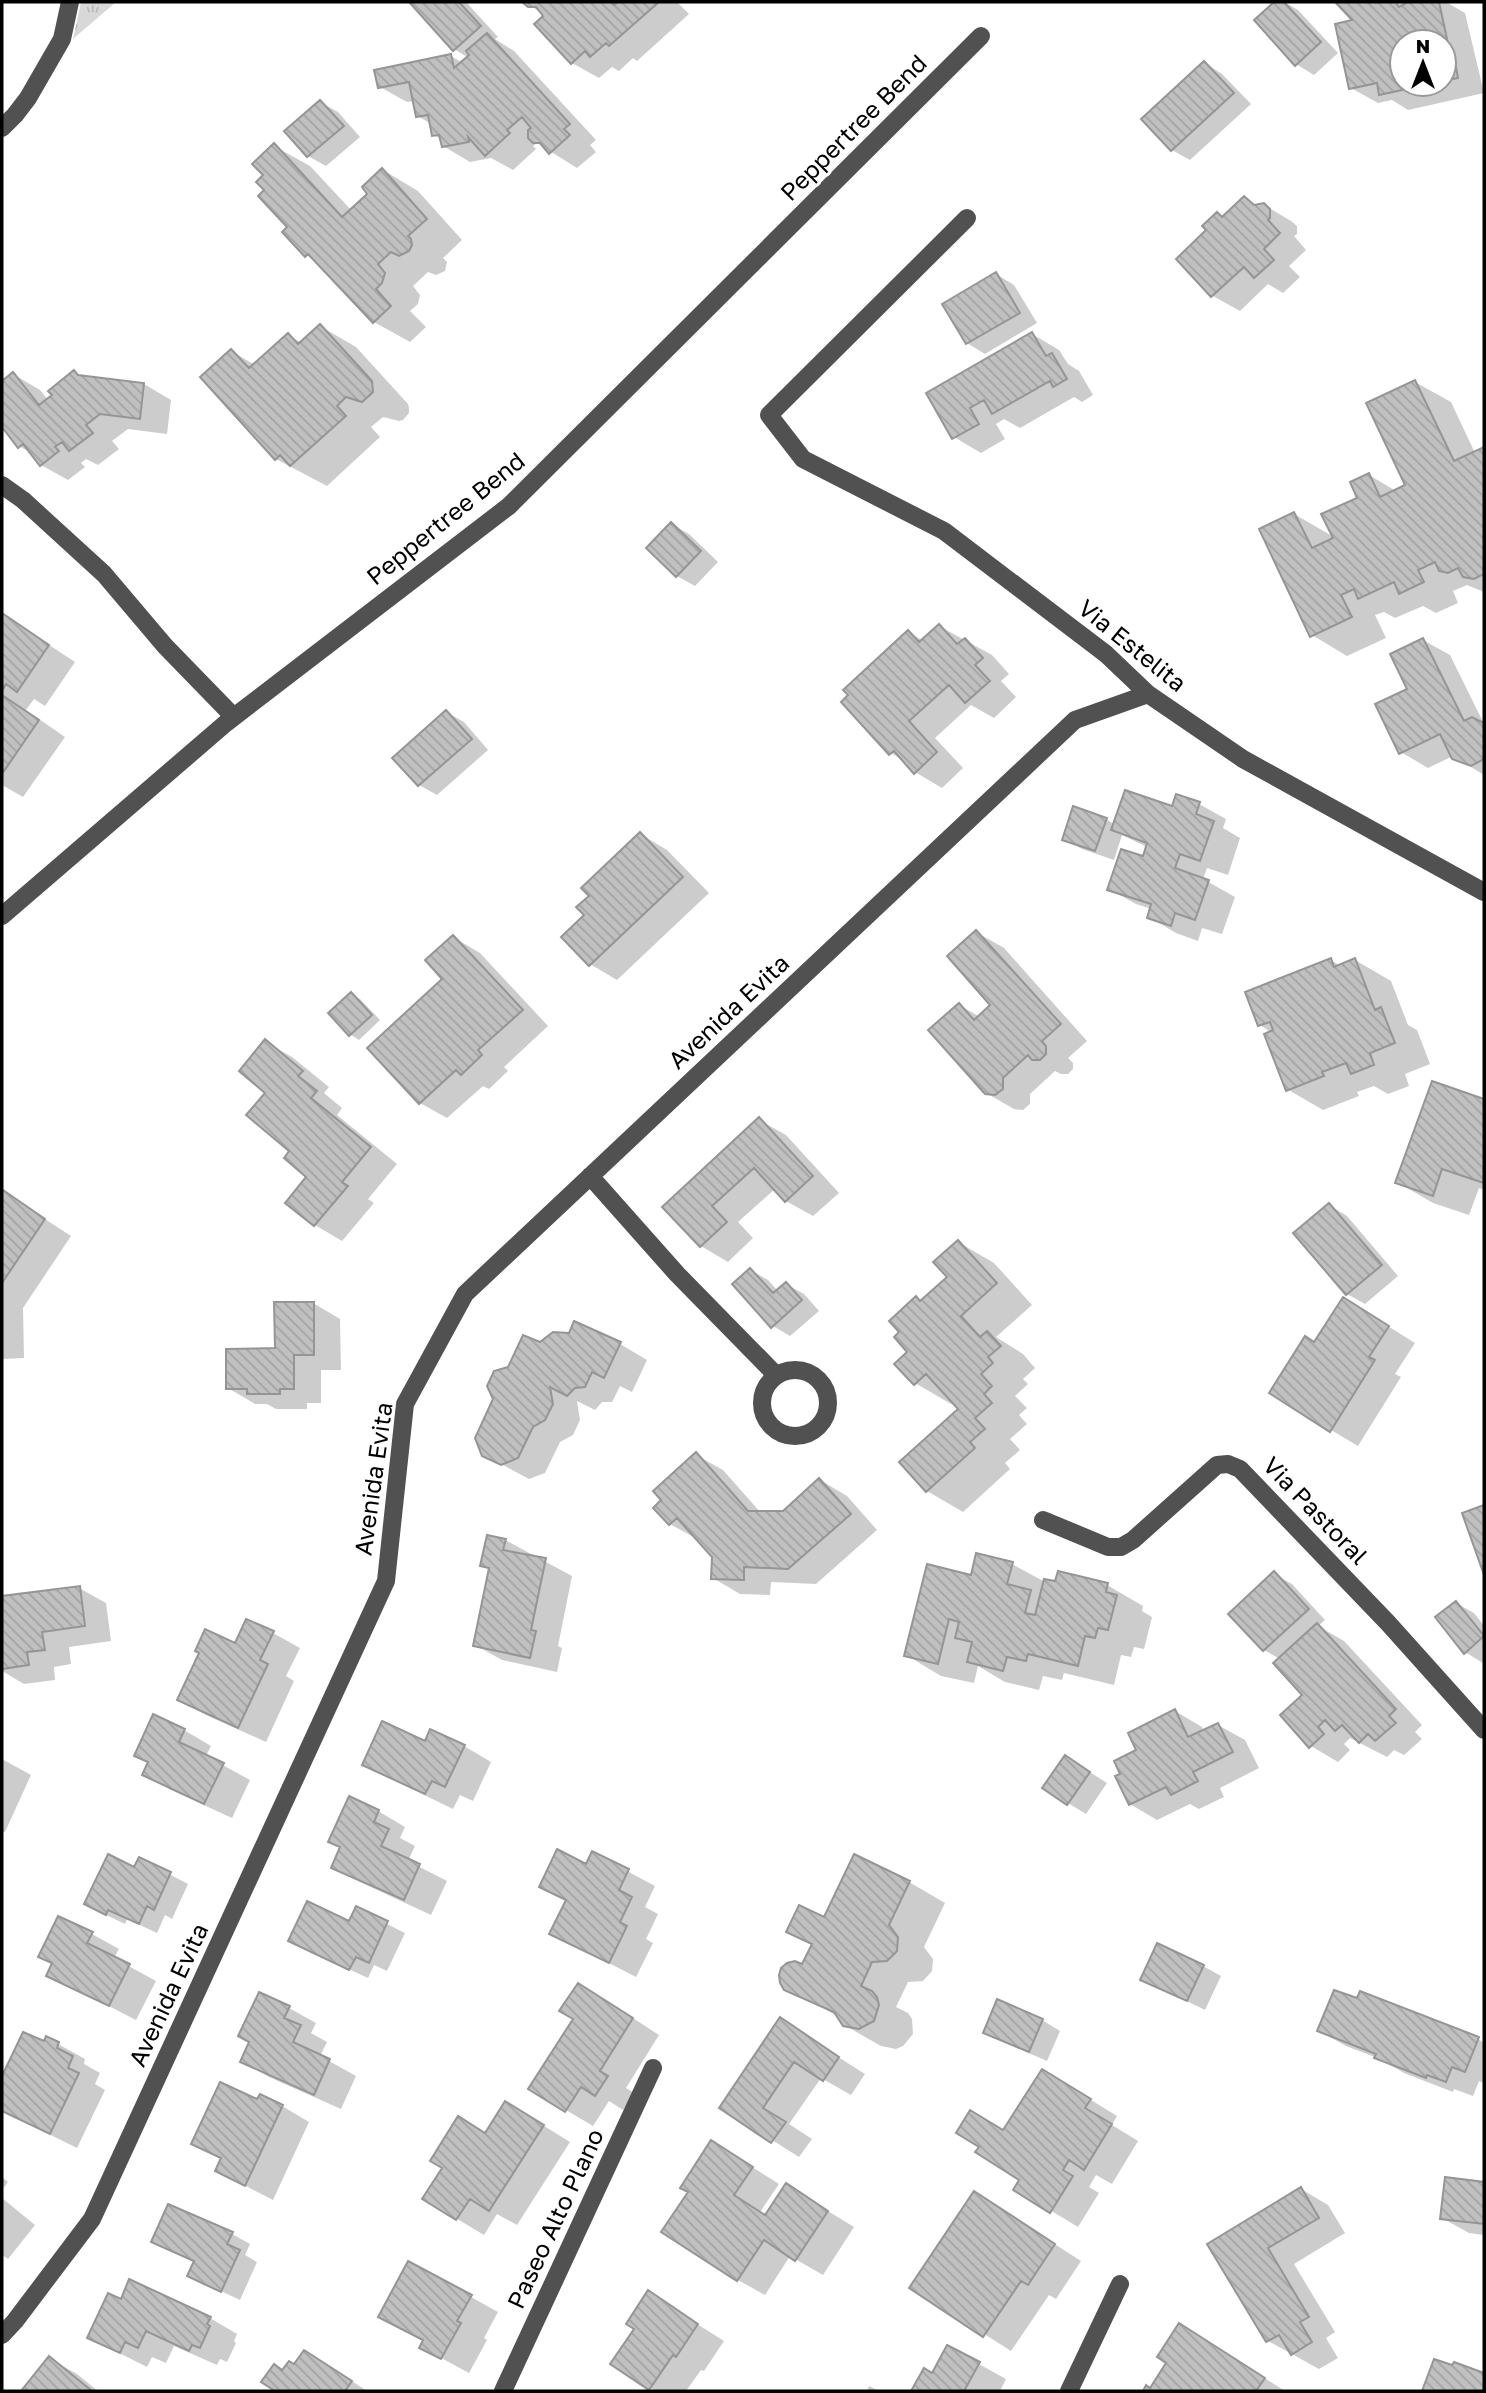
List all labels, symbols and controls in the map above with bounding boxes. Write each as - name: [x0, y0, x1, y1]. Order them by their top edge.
- north arrow: [1388, 28, 1458, 98]
- text: N: [1416, 34, 1430, 57]
- street label: Peppertree Bend: [774, 48, 932, 206]
- street label: Peppertree Bend: [360, 445, 530, 590]
- street label: Via Estelita: [1073, 593, 1193, 697]
- street label: Avenida Evita: [662, 948, 794, 1074]
- street label: Avenida Evita: [347, 1400, 398, 1557]
- street label: Via Pastoral: [1258, 1450, 1375, 1570]
- street label: Avenida Evita: [122, 1918, 213, 2070]
- street label: Paseo Alto Plano: [500, 2124, 609, 2313]

